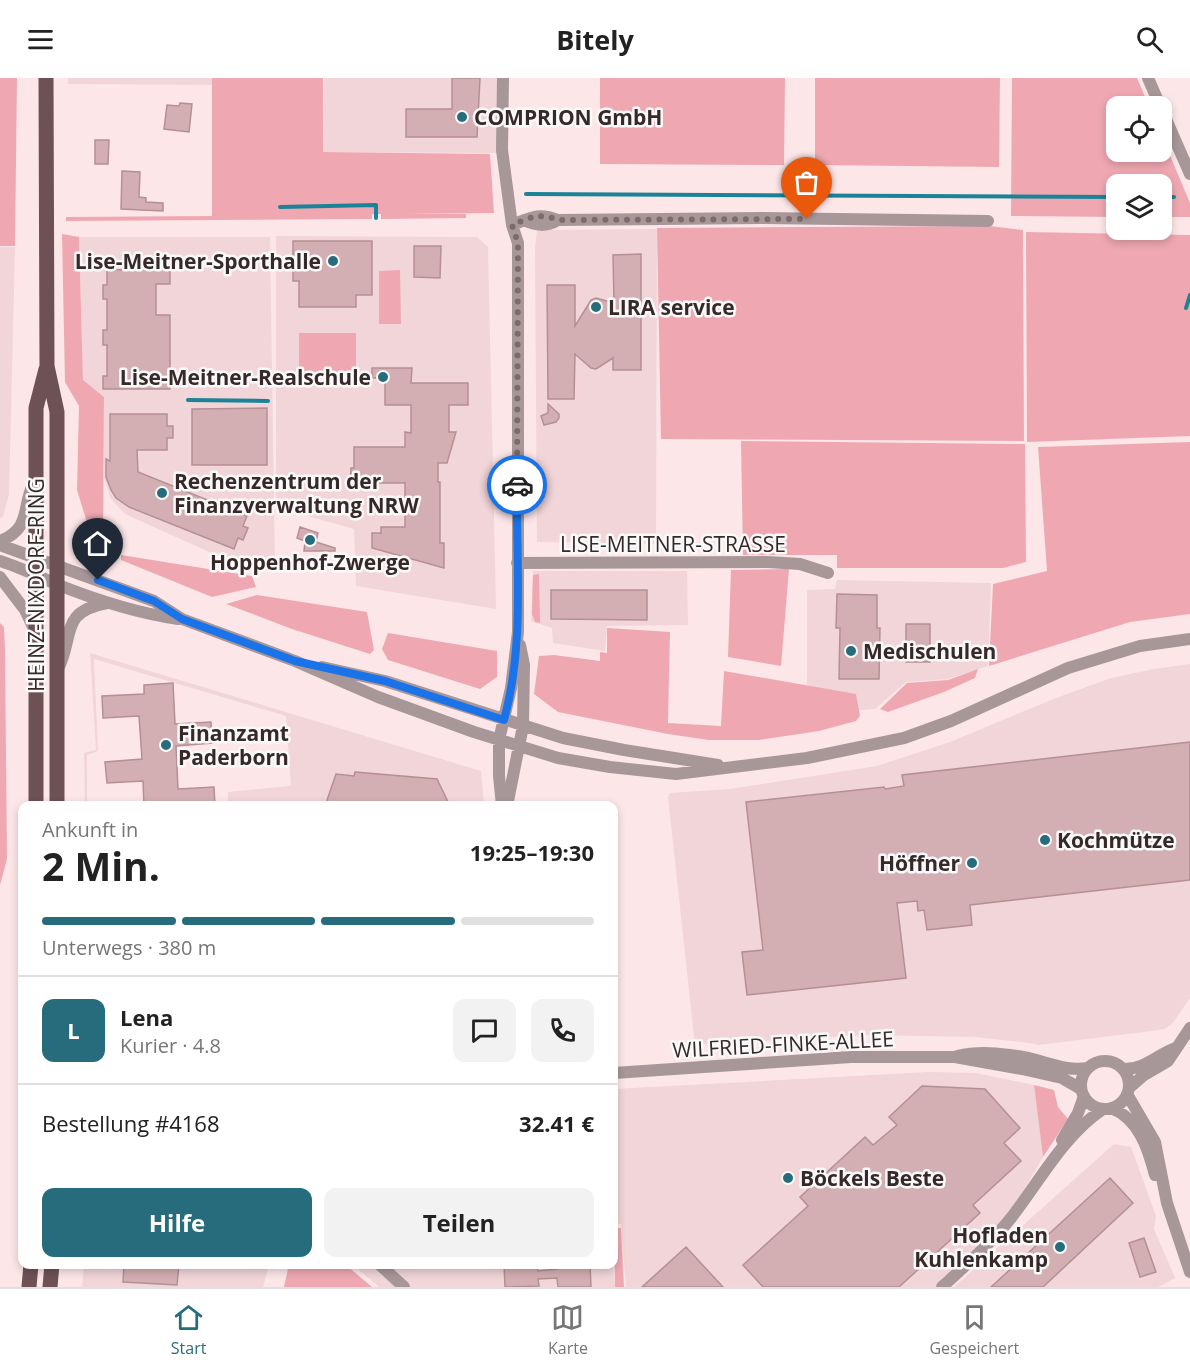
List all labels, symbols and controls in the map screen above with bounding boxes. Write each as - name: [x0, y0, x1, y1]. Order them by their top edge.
- text: Bitely: [556, 21, 634, 58]
- icon: menu: [24, 23, 57, 56]
- icon: search: [1133, 23, 1166, 56]
- map controls: [1106, 96, 1172, 240]
- button: locate: [1106, 96, 1172, 162]
- place label: COMPRION GmbH: [474, 103, 662, 131]
- marker: COMPRION GmbH: [455, 110, 469, 124]
- pin: [781, 157, 832, 219]
- icon: bag: [790, 166, 823, 199]
- button: layers: [1106, 174, 1172, 240]
- place label: Lise-Meitner-Sporthalle: [75, 247, 321, 275]
- marker: Lise-Meitner-Sporthalle: [326, 254, 340, 268]
- place label: LIRA service: [608, 293, 735, 321]
- marker: LIRA service: [589, 300, 603, 314]
- place label: Lise-Meitner-Realschule: [120, 363, 371, 391]
- marker: Lise-Meitner-Realschule: [376, 370, 390, 384]
- courier: [487, 455, 547, 515]
- place label: Rechenzentrum der Finanzverwaltung NRW: [174, 467, 419, 519]
- icon: car: [501, 469, 534, 502]
- street label: HEINZ-NIXDORF-RING: [22, 478, 50, 692]
- marker: Rechenzentrum der Finanzverwaltung NRW: [155, 486, 169, 500]
- pin: [72, 518, 123, 580]
- icon: home: [81, 527, 114, 560]
- street label: LISE-MEITNER-STRASSE: [560, 530, 786, 558]
- marker: Hoppenhof-Zwerge: [303, 533, 317, 547]
- place label: Hoppenhof-Zwerge: [210, 548, 410, 576]
- place label: Medischulen: [863, 637, 996, 665]
- marker: Medischulen: [844, 644, 858, 658]
- place label: Finanzamt Paderborn: [178, 719, 289, 771]
- marker: Finanzamt Paderborn: [159, 738, 173, 752]
- text: Ankunft in: [42, 816, 138, 843]
- place label: Kochmütze: [1057, 826, 1175, 854]
- marker: Kochmütze: [1038, 833, 1052, 847]
- text: 19:25–19:30: [470, 837, 594, 867]
- text: 2 Min.: [42, 839, 160, 892]
- place label: Höffner: [879, 849, 960, 877]
- marker: Höffner: [965, 856, 979, 870]
- text: Unterwegs · 380 m: [42, 934, 216, 961]
- button: chat: [453, 999, 516, 1062]
- button: phone: [531, 999, 594, 1062]
- text: Lena: [120, 1002, 173, 1032]
- text: L: [67, 1015, 80, 1045]
- street label: WILFRIED-FINKE-ALLEE: [671, 1024, 895, 1064]
- text: Kurier · 4.8: [120, 1032, 221, 1059]
- text: Bestellung #4168: [42, 1108, 220, 1138]
- text: 32.41 €: [519, 1108, 594, 1138]
- place label: Böckels Beste: [800, 1164, 944, 1192]
- marker: Böckels Beste: [781, 1171, 795, 1185]
- button: Hilfe: [42, 1188, 312, 1257]
- button: Teilen: [324, 1188, 594, 1257]
- place label: Hofladen Kuhlenkamp: [914, 1221, 1048, 1273]
- marker: Hofladen Kuhlenkamp: [1053, 1240, 1067, 1254]
- tab: Start: [171, 1301, 206, 1359]
- tab: Karte: [548, 1301, 588, 1359]
- tab: Gespeichert: [929, 1301, 1019, 1359]

